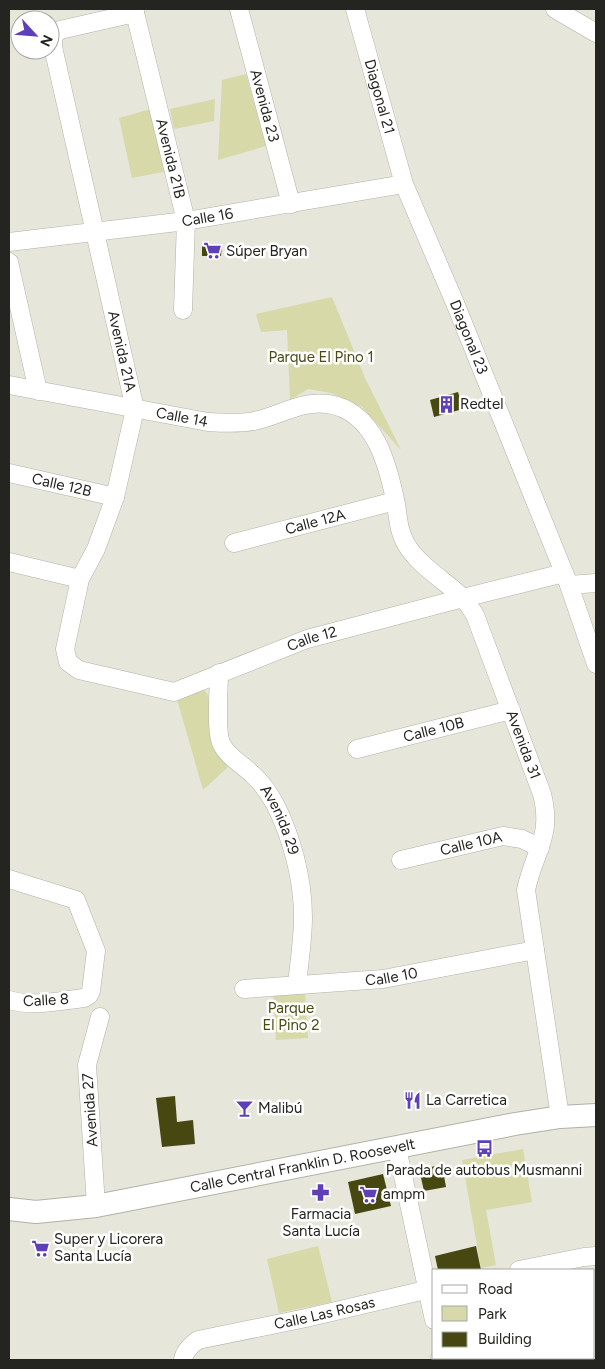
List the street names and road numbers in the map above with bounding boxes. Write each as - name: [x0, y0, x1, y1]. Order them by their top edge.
- street label: Diagonal 21: [361, 57, 399, 136]
- street label: Avenida 23: [246, 67, 283, 144]
- street label: Avenida 21B: [152, 117, 189, 200]
- street label: Calle 16: [180, 204, 235, 231]
- street label: Diagonal 23: [446, 297, 492, 377]
- street label: Avenida 21A: [104, 309, 140, 393]
- street label: Calle 14: [155, 404, 210, 431]
- street label: Calle 12B: [30, 469, 93, 500]
- street label: Calle 12A: [283, 505, 347, 538]
- street label: Calle 12: [284, 622, 339, 655]
- street label: Avenida 31: [502, 708, 545, 782]
- street label: Calle 10B: [401, 713, 466, 746]
- street label: Avenida 29: [256, 781, 303, 857]
- street label: Calle 10A: [438, 828, 504, 859]
- street label: Calle 10: [365, 964, 419, 989]
- street label: Calle 8: [22, 990, 70, 1010]
- street label: Avenida 27: [78, 1072, 102, 1148]
- street label: Calle Central Franklin D. Roosevelt: [189, 1135, 417, 1196]
- street label: Calle Las Rosas: [273, 1293, 377, 1333]

